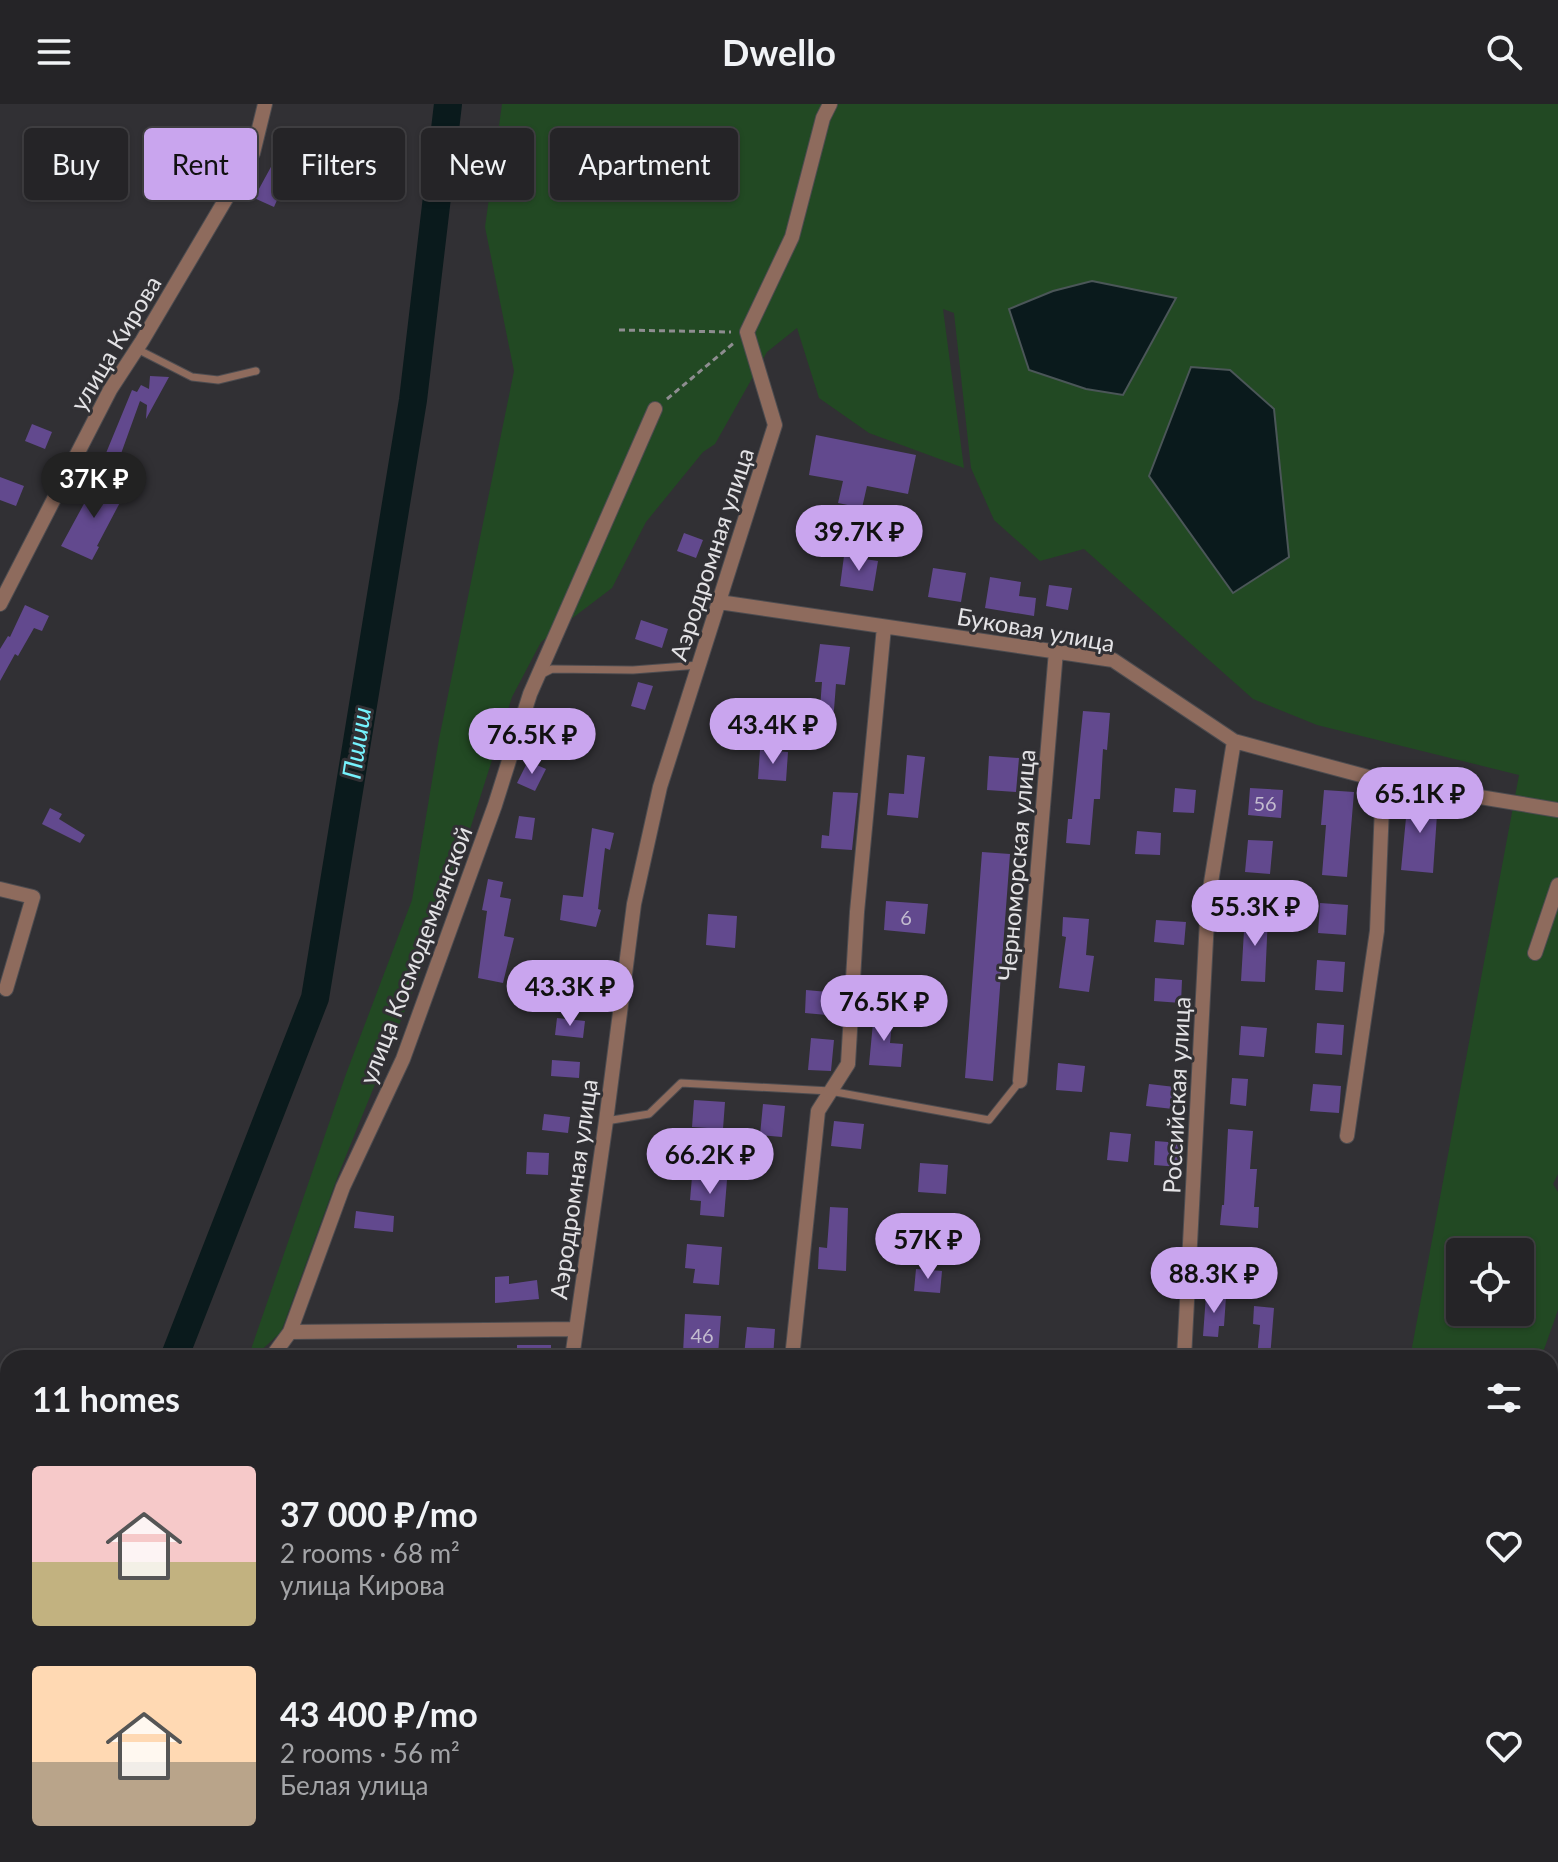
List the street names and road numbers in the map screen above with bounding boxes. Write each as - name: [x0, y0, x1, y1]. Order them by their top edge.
- street label: улица Кирова: [63, 270, 167, 416]
- street label: Аэродромная улица: [663, 444, 759, 664]
- street label: Буковая улица: [955, 601, 1117, 657]
- street label: Черноморская улица: [991, 748, 1041, 982]
- street label: улица Космодемьянской: [352, 822, 478, 1088]
- street label: Российская улица: [1156, 996, 1196, 1194]
- street label: Аэродромная улица: [543, 1077, 603, 1301]

